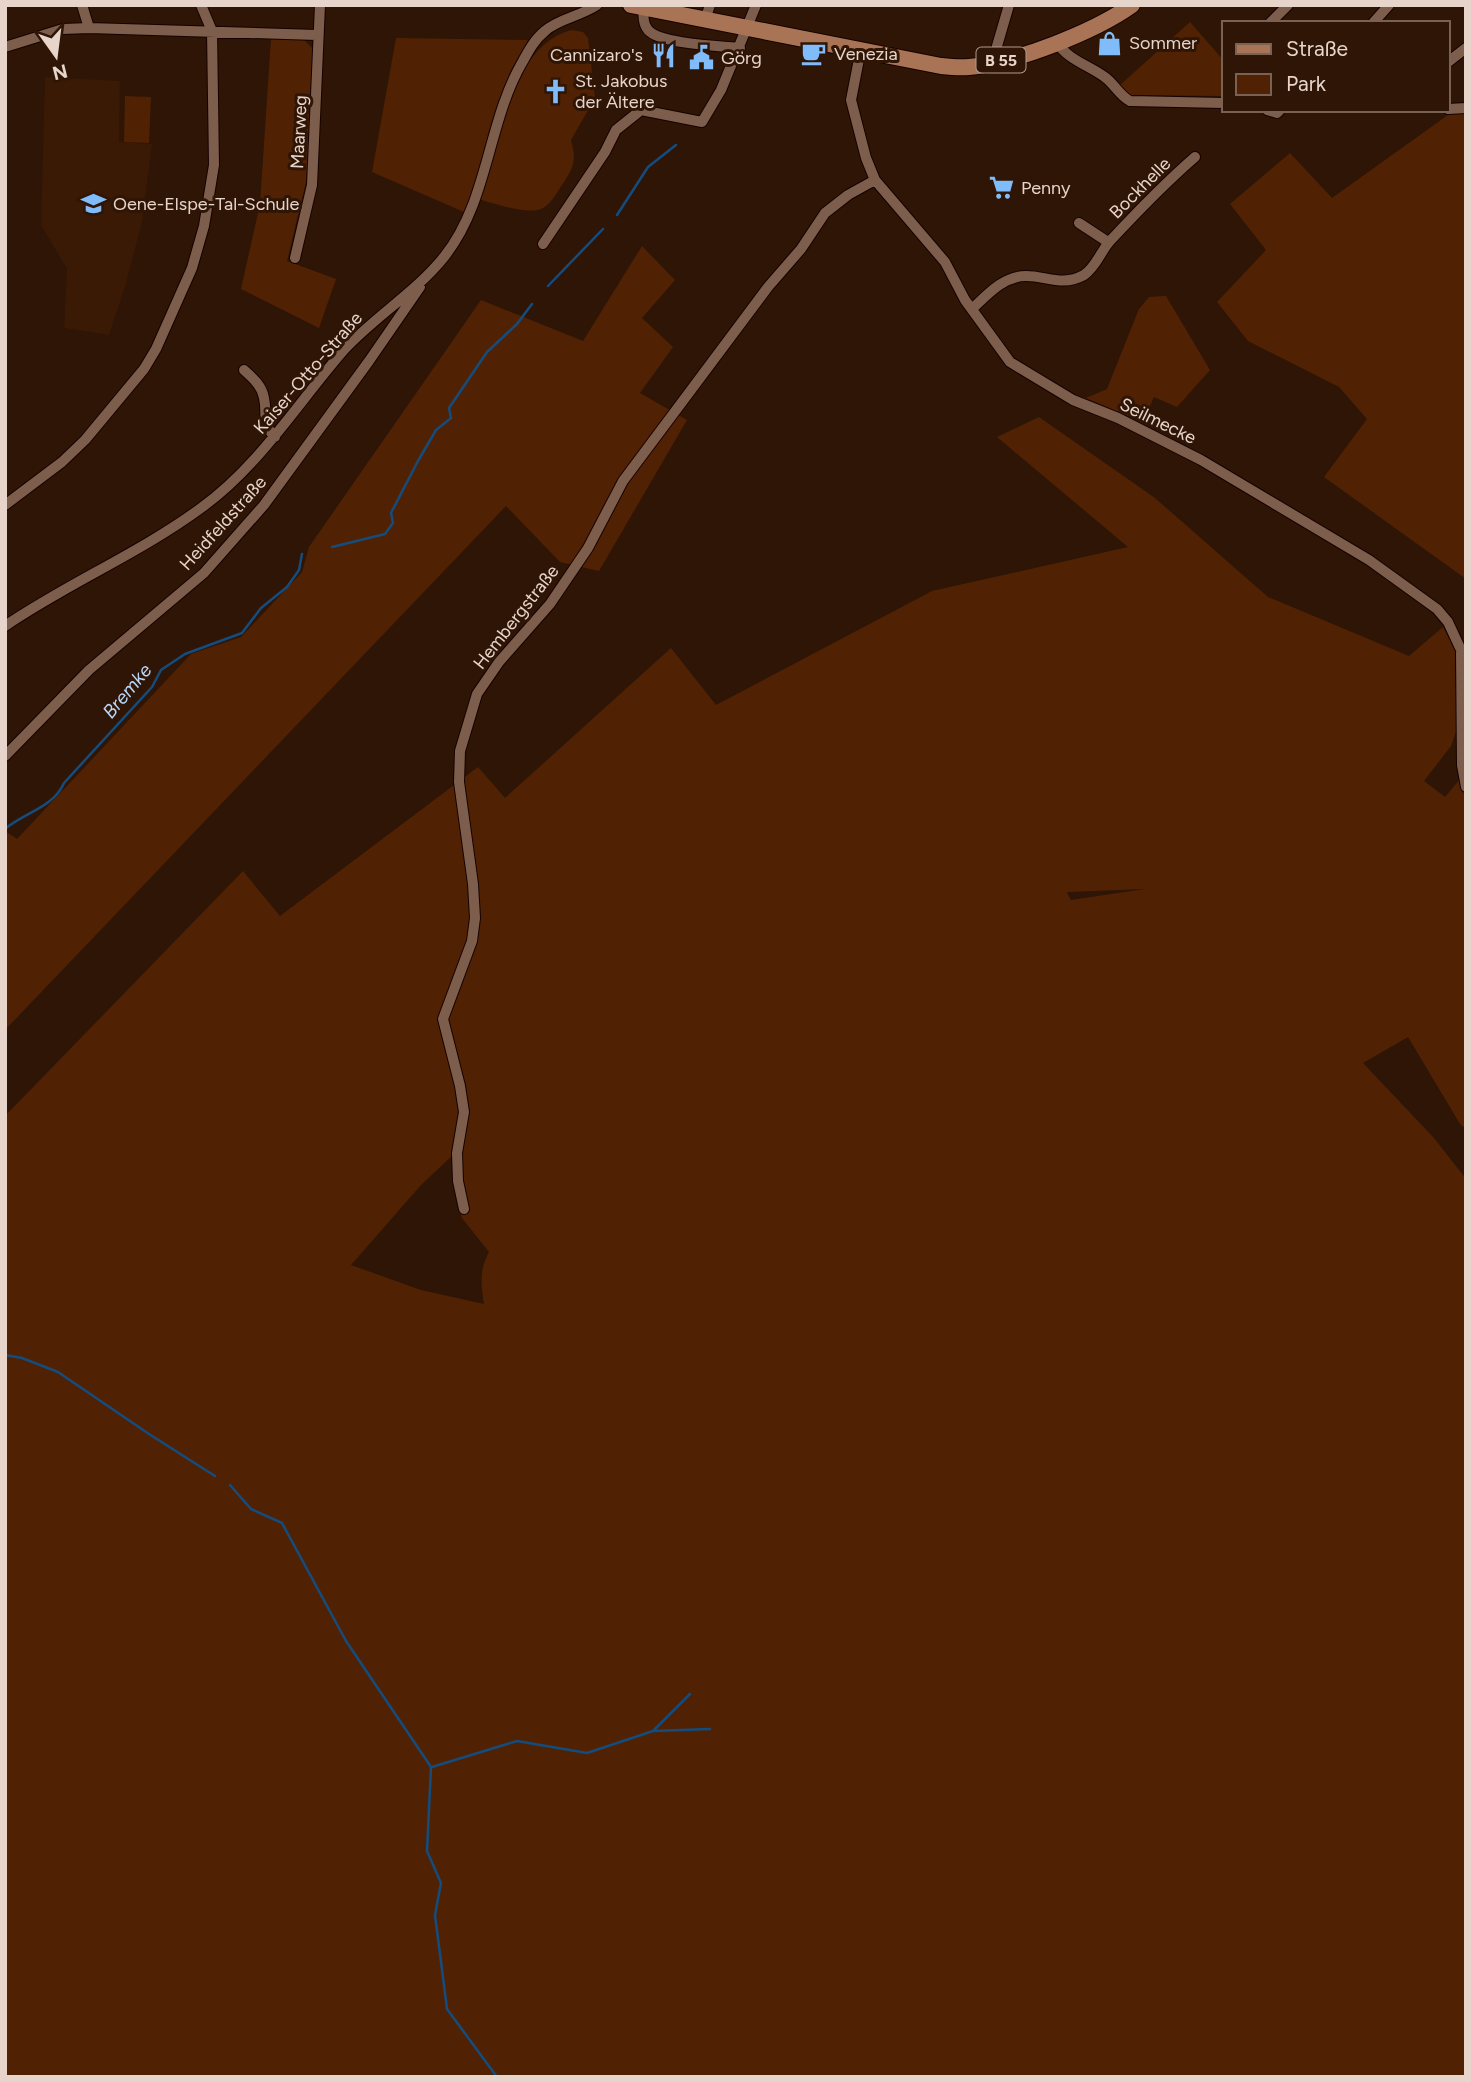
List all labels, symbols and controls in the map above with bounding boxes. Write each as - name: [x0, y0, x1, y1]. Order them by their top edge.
- north arrow: [21, 21, 91, 91]
- legend: [1222, 21, 1450, 112]
- shop icon: Sommer: [1095, 29, 1123, 57]
- place label: Sommer: [1129, 32, 1197, 54]
- text: Straße: [1286, 36, 1348, 61]
- cafe icon: Venezia: [800, 40, 828, 68]
- restaurant icon: Cannizaro's: [649, 41, 677, 69]
- place label: Venezia: [834, 43, 898, 65]
- place label: Cannizaro's: [550, 44, 643, 66]
- public building icon: Görg: [687, 44, 715, 72]
- place label: Görg: [721, 47, 762, 69]
- road number: B 55: [976, 48, 1026, 72]
- text: N: [50, 59, 70, 85]
- place label: St. Jakobus der Ältere: [575, 70, 667, 113]
- text: Park: [1286, 71, 1327, 96]
- church icon: St. Jakobus der Ältere: [541, 77, 569, 105]
- street label: Maarweg: [286, 94, 312, 170]
- street label: Bockhelle: [1105, 153, 1175, 223]
- supermarket icon: Penny: [987, 174, 1015, 202]
- place label: Penny: [1021, 177, 1071, 199]
- school or university icon: Oene-Elspe-Tal-Schule: [79, 190, 107, 218]
- place label: Oene-Elspe-Tal-Schule: [113, 193, 299, 215]
- street label: Kaiser-Otto-Straße: [249, 307, 367, 439]
- street label: Seilmecke: [1116, 393, 1200, 449]
- street label: Heidfeldstraße: [175, 471, 271, 575]
- street label: Hembergstraße: [469, 560, 564, 673]
- water label: Bremke: [98, 659, 157, 723]

